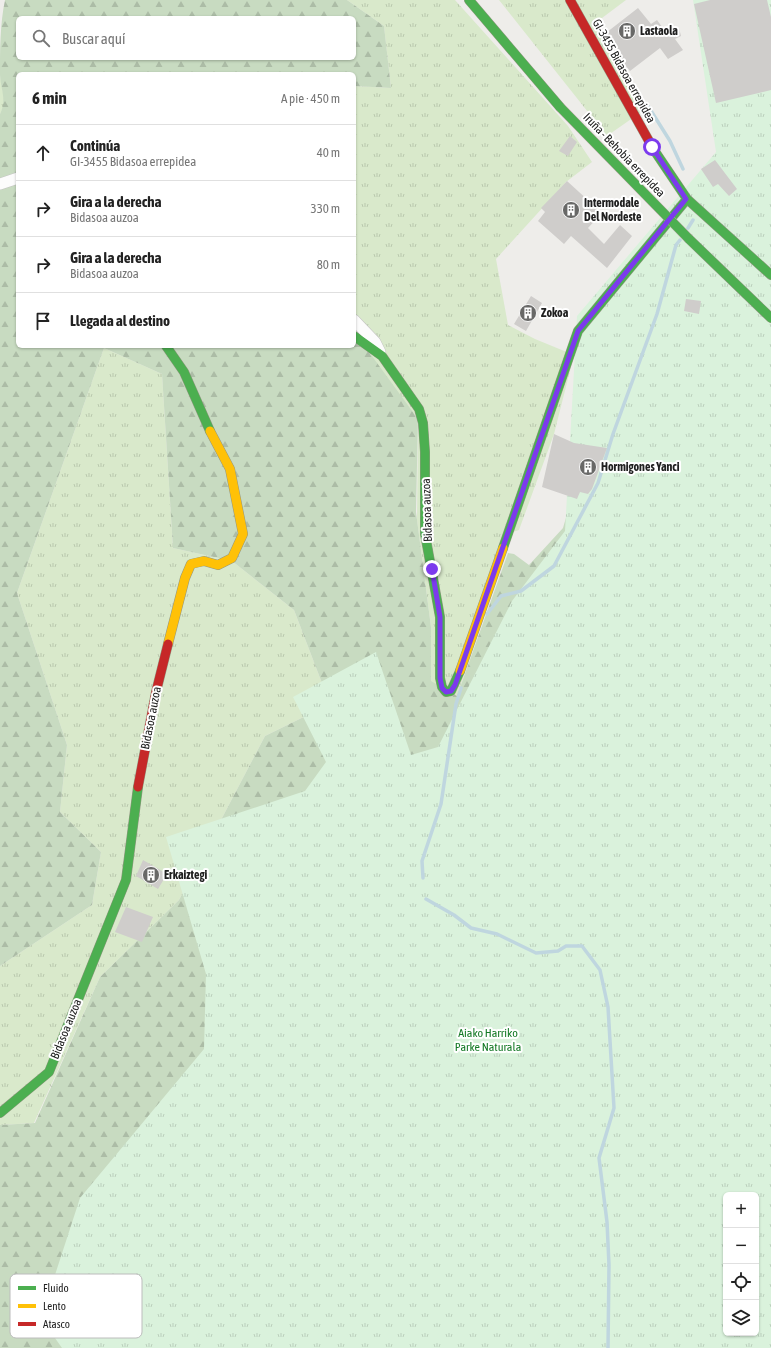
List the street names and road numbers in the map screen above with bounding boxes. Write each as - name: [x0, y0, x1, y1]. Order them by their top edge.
- street label: GI-3455 Bidasoa errepidea: [590, 17, 658, 125]
- street label: Iruña - Behobia errepidea: [580, 110, 668, 200]
- street label: Bidasoa auzoa: [419, 478, 435, 542]
- street label: Bidasoa auzoa: [138, 685, 164, 751]
- street label: Bidasoa auzoa: [48, 997, 84, 1061]

